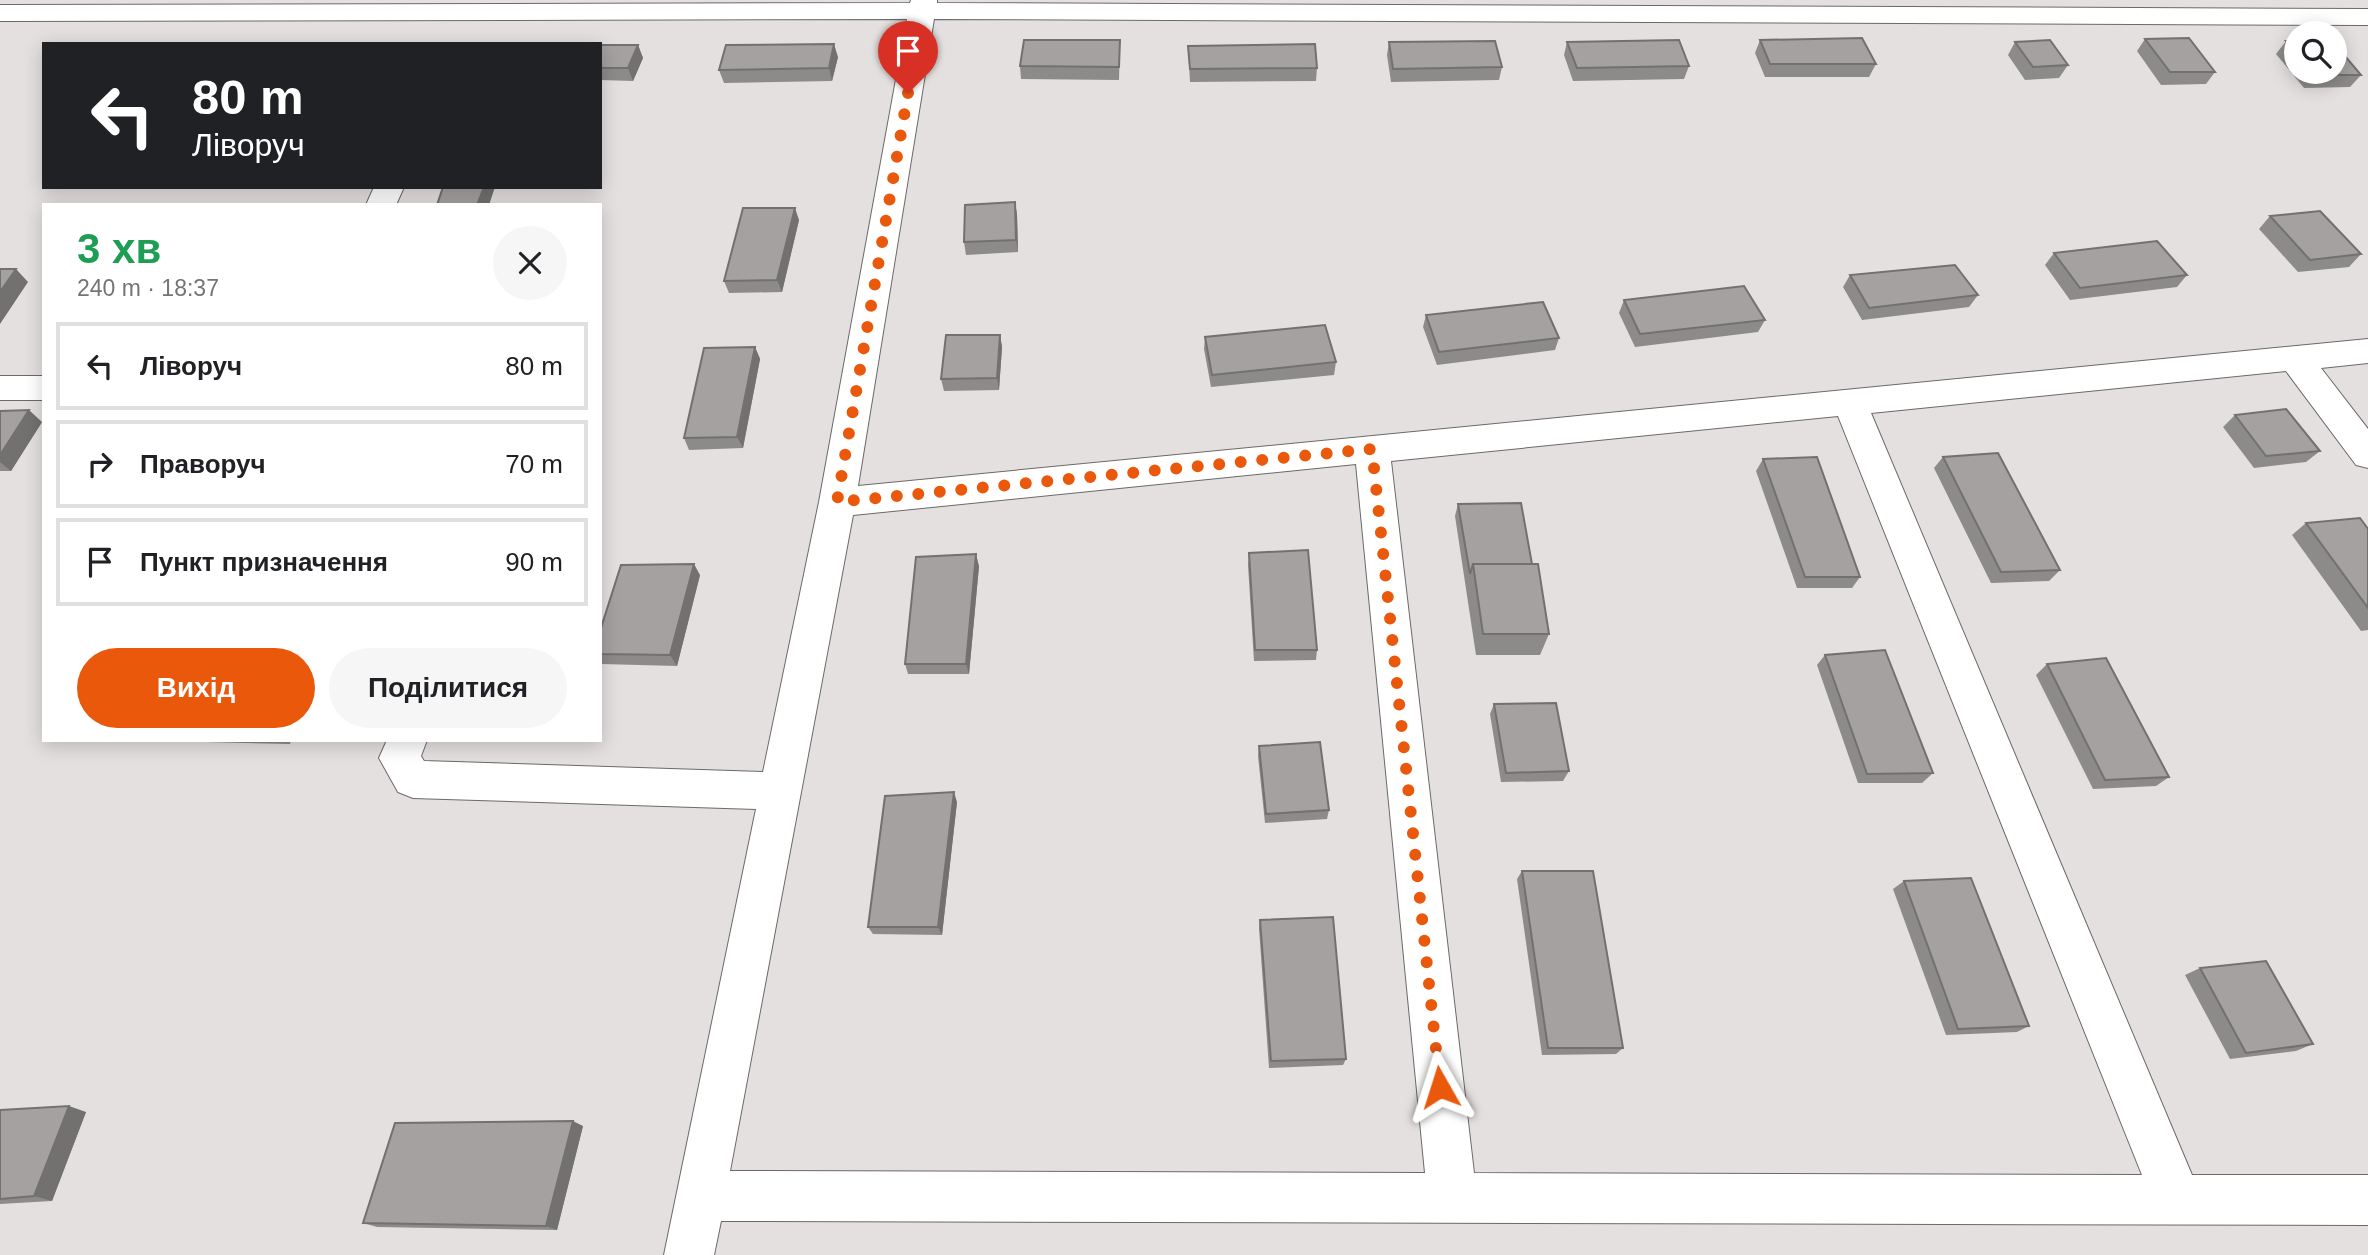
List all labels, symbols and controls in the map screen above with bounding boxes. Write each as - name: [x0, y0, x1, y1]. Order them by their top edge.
- pin: [878, 21, 938, 93]
- map controls: [2284, 21, 2347, 84]
- button: search: [2284, 21, 2347, 84]
- icon: arrive: [889, 32, 927, 70]
- icon: left: [77, 70, 168, 161]
- text: 80 m: [192, 70, 304, 124]
- text: Ліворуч: [192, 127, 305, 163]
- text: 3 хв: [77, 225, 161, 272]
- button: close: [493, 226, 567, 300]
- text: 240 m · 18:37: [77, 275, 219, 301]
- icon: left: [81, 347, 119, 385]
- text: Ліворуч: [140, 351, 242, 381]
- text: 80 m: [505, 351, 563, 381]
- icon: right: [81, 445, 119, 483]
- text: Праворуч: [140, 449, 266, 479]
- text: 70 m: [505, 449, 563, 479]
- icon: arrive: [81, 543, 119, 581]
- text: Пункт призначення: [140, 547, 388, 577]
- text: 90 m: [505, 547, 563, 577]
- button: Вихід: [77, 648, 315, 728]
- button: Поділитися: [329, 648, 567, 728]
- position arrow: [1403, 1050, 1477, 1124]

